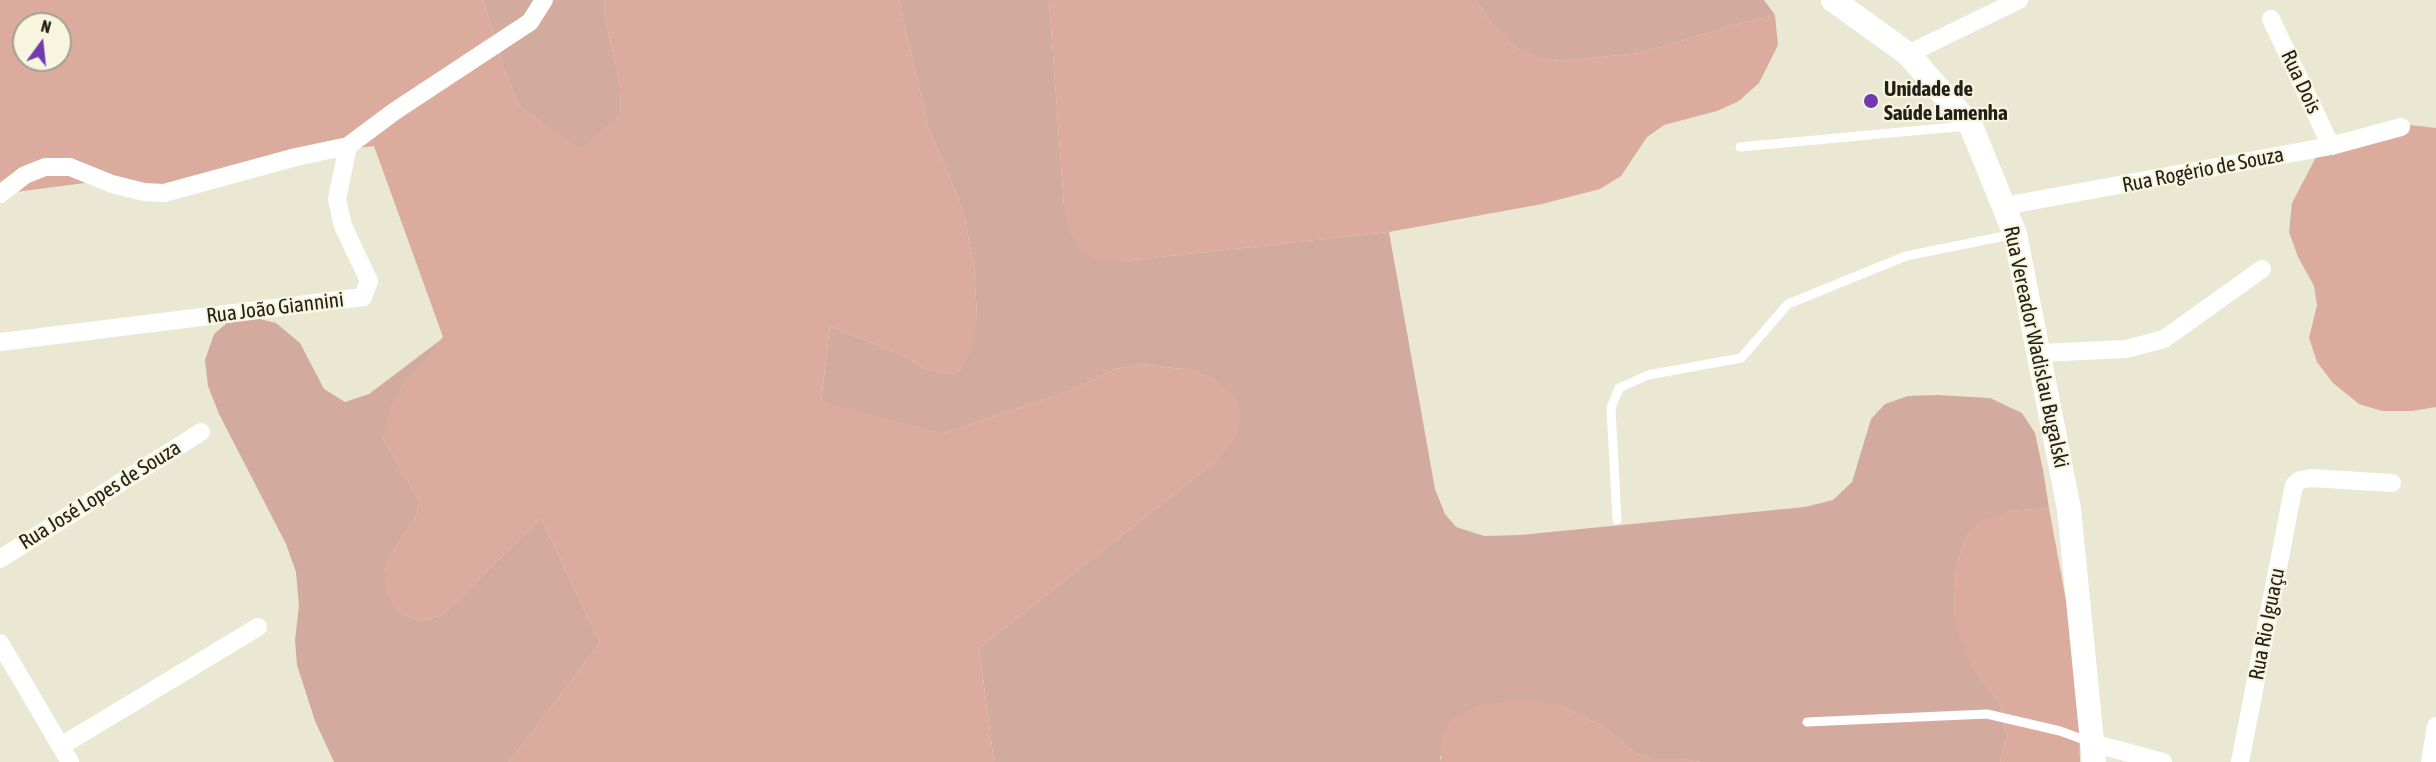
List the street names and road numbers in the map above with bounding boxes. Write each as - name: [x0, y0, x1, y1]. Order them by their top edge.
- street label: Rua Dois: [2275, 46, 2327, 118]
- street label: Rua Rogério de Souza: [2120, 142, 2286, 198]
- street label: Rua Vereador Wadislau Bugalski: [1998, 224, 2074, 470]
- street label: Rua João Giannini: [205, 287, 345, 329]
- street label: Rua José Lopes de Souza: [14, 435, 186, 555]
- street label: Rua Rio Iguaçu: [2244, 566, 2290, 682]

